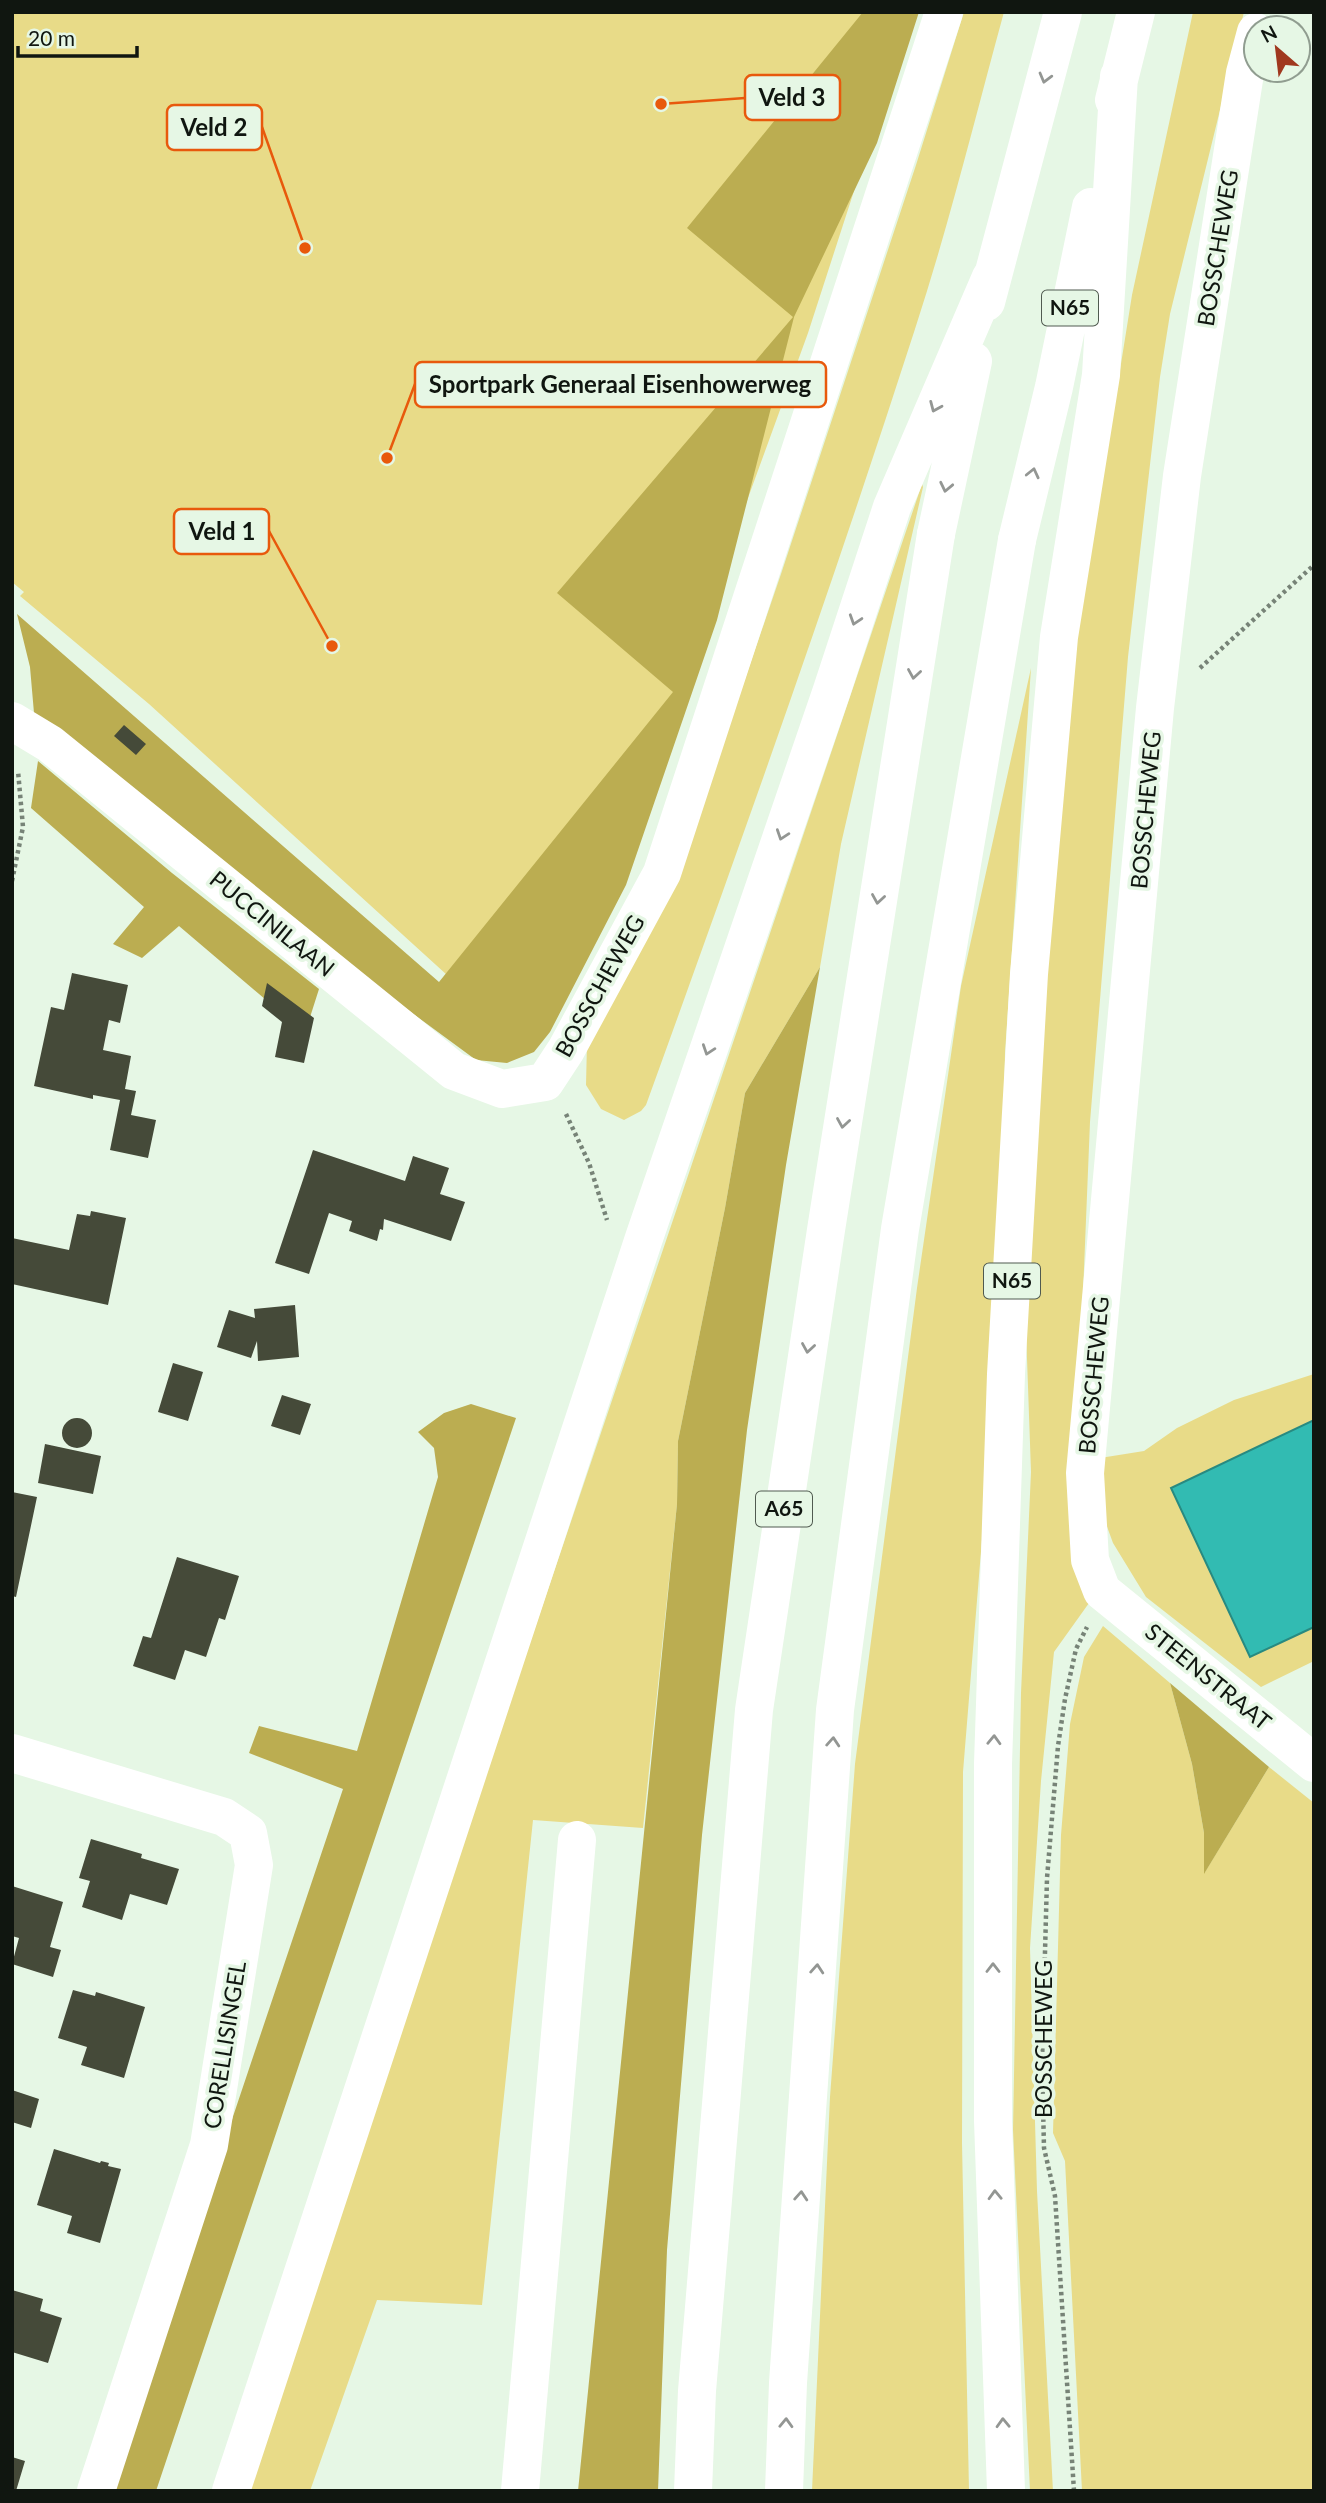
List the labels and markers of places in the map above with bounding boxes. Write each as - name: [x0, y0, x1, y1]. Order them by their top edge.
- callout: Veld 3: [745, 75, 840, 120]
- callout: Veld 2: [167, 105, 262, 150]
- callout: Sportpark Generaal Eisenhowerweg: [415, 362, 826, 407]
- callout: Veld 1: [174, 509, 269, 554]

